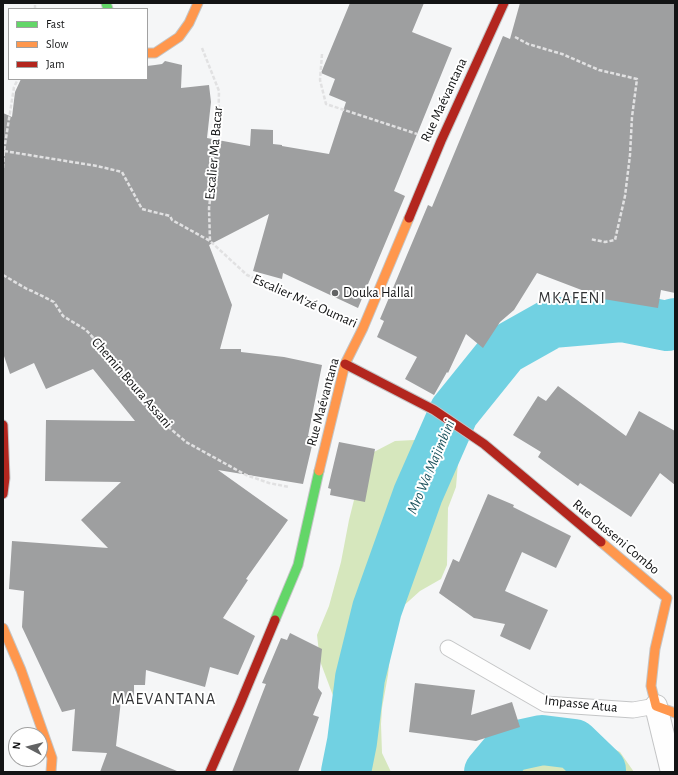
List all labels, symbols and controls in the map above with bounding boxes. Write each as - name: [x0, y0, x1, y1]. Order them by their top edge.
- legend: [8, 8, 148, 80]
- text: Fast: [46, 18, 65, 30]
- text: Slow: [46, 38, 68, 50]
- street label: Rue Maévantana: [417, 55, 471, 145]
- text: Jam: [46, 58, 65, 70]
- street label: Escalier Ma Bacar: [202, 106, 226, 200]
- street label: Escalier M'zé Oumari: [250, 270, 360, 332]
- place label: Douka Hallal: [343, 285, 414, 301]
- marker: Douka Hallal: [330, 288, 340, 298]
- district label: MKAFENI: [538, 288, 606, 308]
- street label: Chemin Boura Assani: [88, 334, 176, 432]
- street label: Rue Maévantana: [303, 356, 343, 448]
- water label: Mro Wa Majimbini: [403, 417, 459, 517]
- street label: Rue Ousseni Combo: [569, 496, 663, 578]
- district label: MAEVANTANA: [112, 689, 216, 709]
- street label: Impasse Atua: [544, 692, 618, 716]
- north arrow: [8, 727, 48, 767]
- text: N: [11, 741, 23, 750]

